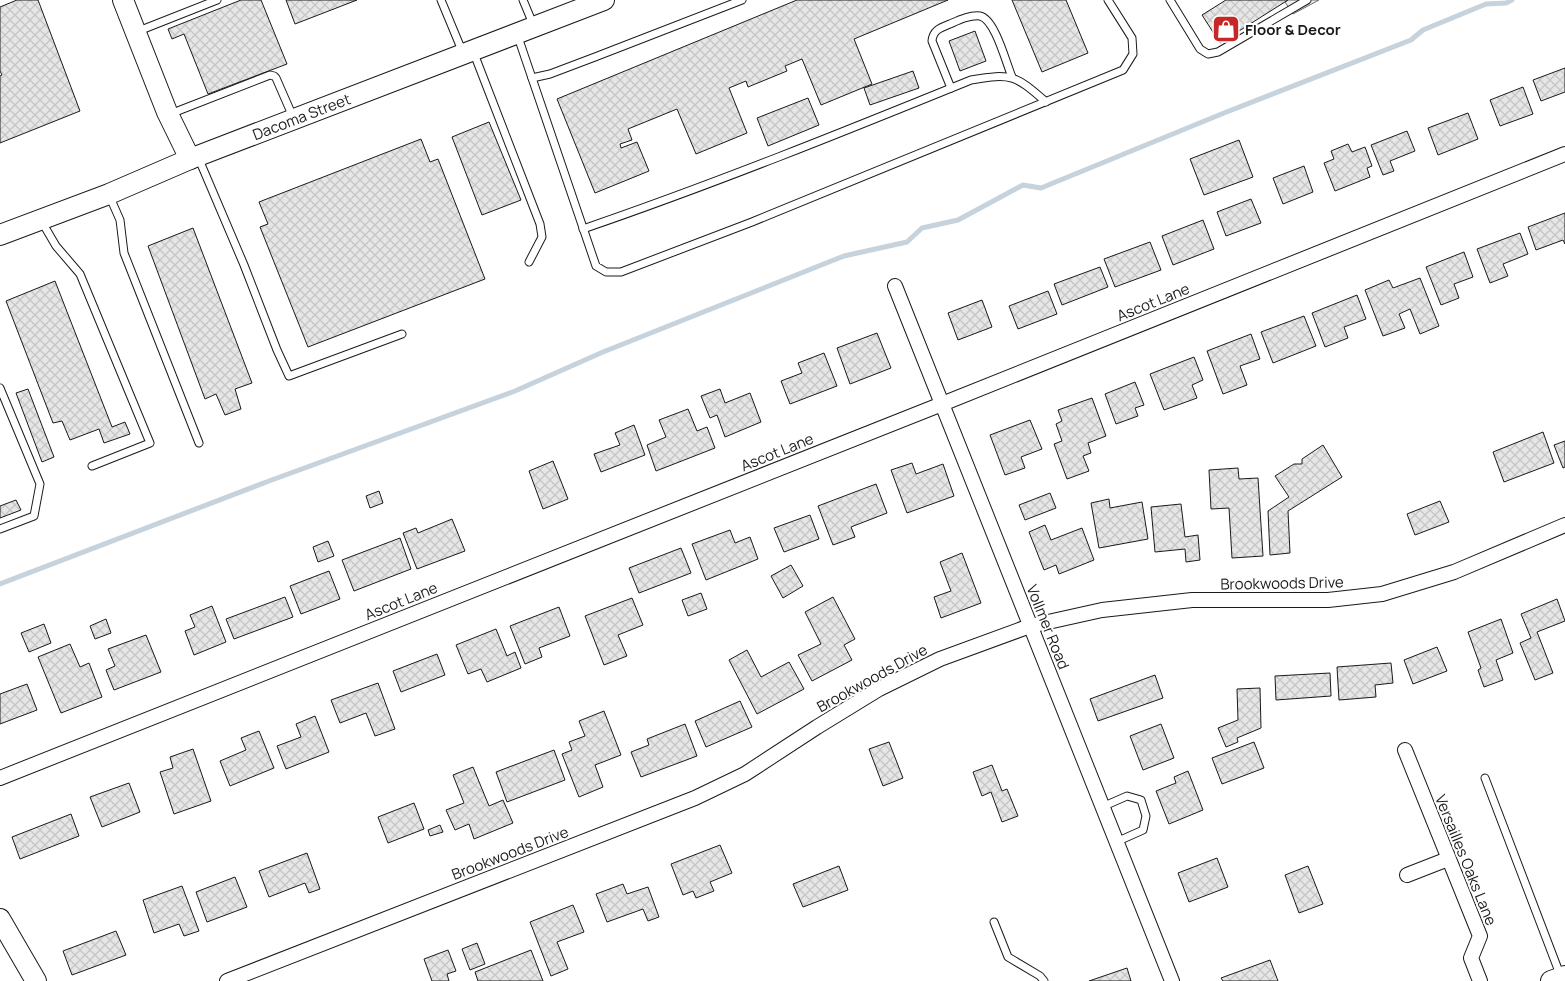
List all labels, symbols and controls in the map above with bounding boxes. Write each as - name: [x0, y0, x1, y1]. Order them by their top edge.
- shop icon: Floor & Decor: [1211, 14, 1241, 44]
- place label: Floor & Decor: [1245, 19, 1341, 40]
- street label: Dacoma Street: [249, 88, 353, 145]
- street label: Ascot Lane: [1113, 278, 1193, 326]
- street label: Ascot Lane: [737, 428, 817, 476]
- street label: Brookwoods Drive: [1220, 571, 1344, 595]
- street label: Ascot Lane: [361, 577, 441, 625]
- street label: Vollmer Road: [1022, 582, 1074, 672]
- street label: Brookwoods Drive: [813, 639, 931, 717]
- street label: Versailles Oaks Lane: [1430, 791, 1502, 929]
- street label: Brookwoods Drive: [449, 821, 572, 885]

